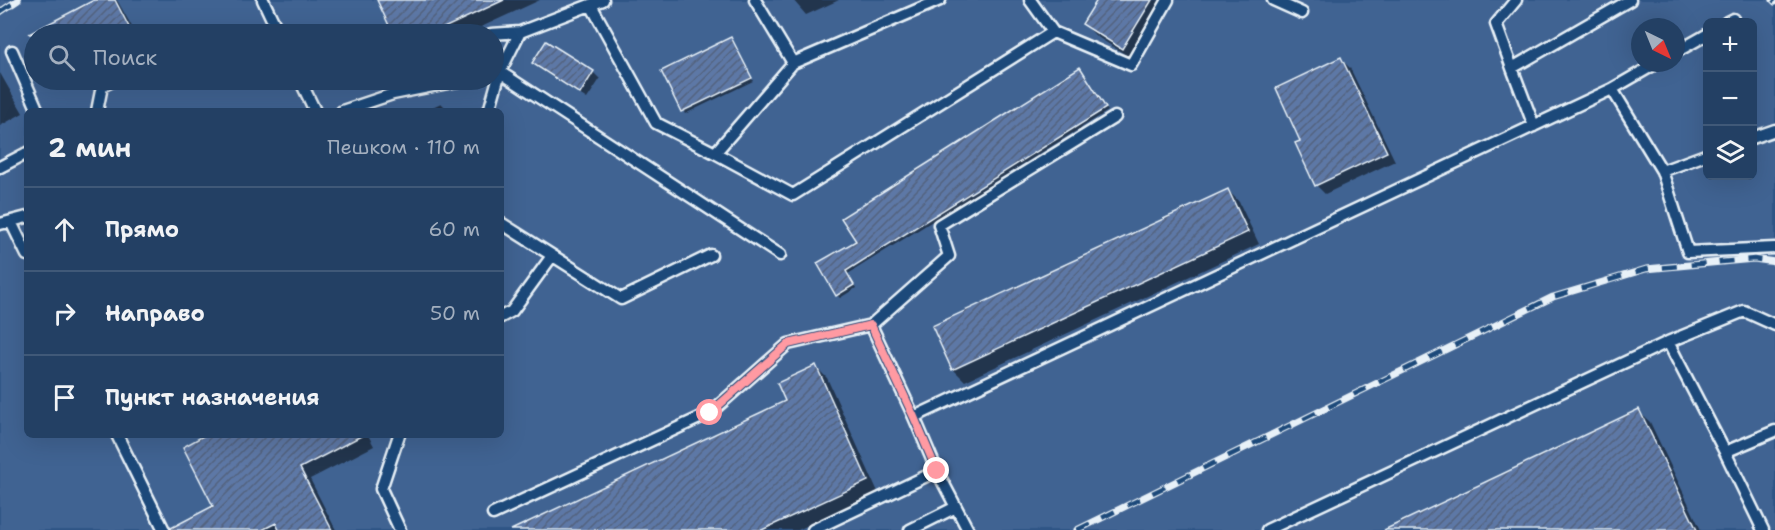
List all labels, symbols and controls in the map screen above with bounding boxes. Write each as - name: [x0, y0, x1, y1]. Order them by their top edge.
- north arrow: [1631, 18, 1685, 72]
- map controls: [1703, 18, 1757, 180]
- button: +: [1703, 18, 1757, 72]
- search box: [24, 24, 504, 90]
- icon: search: [45, 41, 78, 74]
- text: Поиск: [93, 43, 157, 72]
- button: −: [1703, 72, 1757, 126]
- button: layers: [1703, 126, 1757, 180]
- text: 2 мин: [48, 130, 131, 165]
- text: Пешком · 110 m: [327, 134, 480, 160]
- icon: ahead: [48, 213, 81, 246]
- text: Прямо: [105, 215, 179, 244]
- text: 60 m: [428, 216, 480, 242]
- icon: right: [48, 297, 81, 330]
- text: Направо: [105, 299, 205, 328]
- text: 50 m: [430, 300, 480, 326]
- icon: arrive: [48, 381, 81, 414]
- text: Пункт назначения: [105, 383, 319, 412]
- route start: [696, 399, 722, 425]
- route end: [923, 457, 949, 483]

